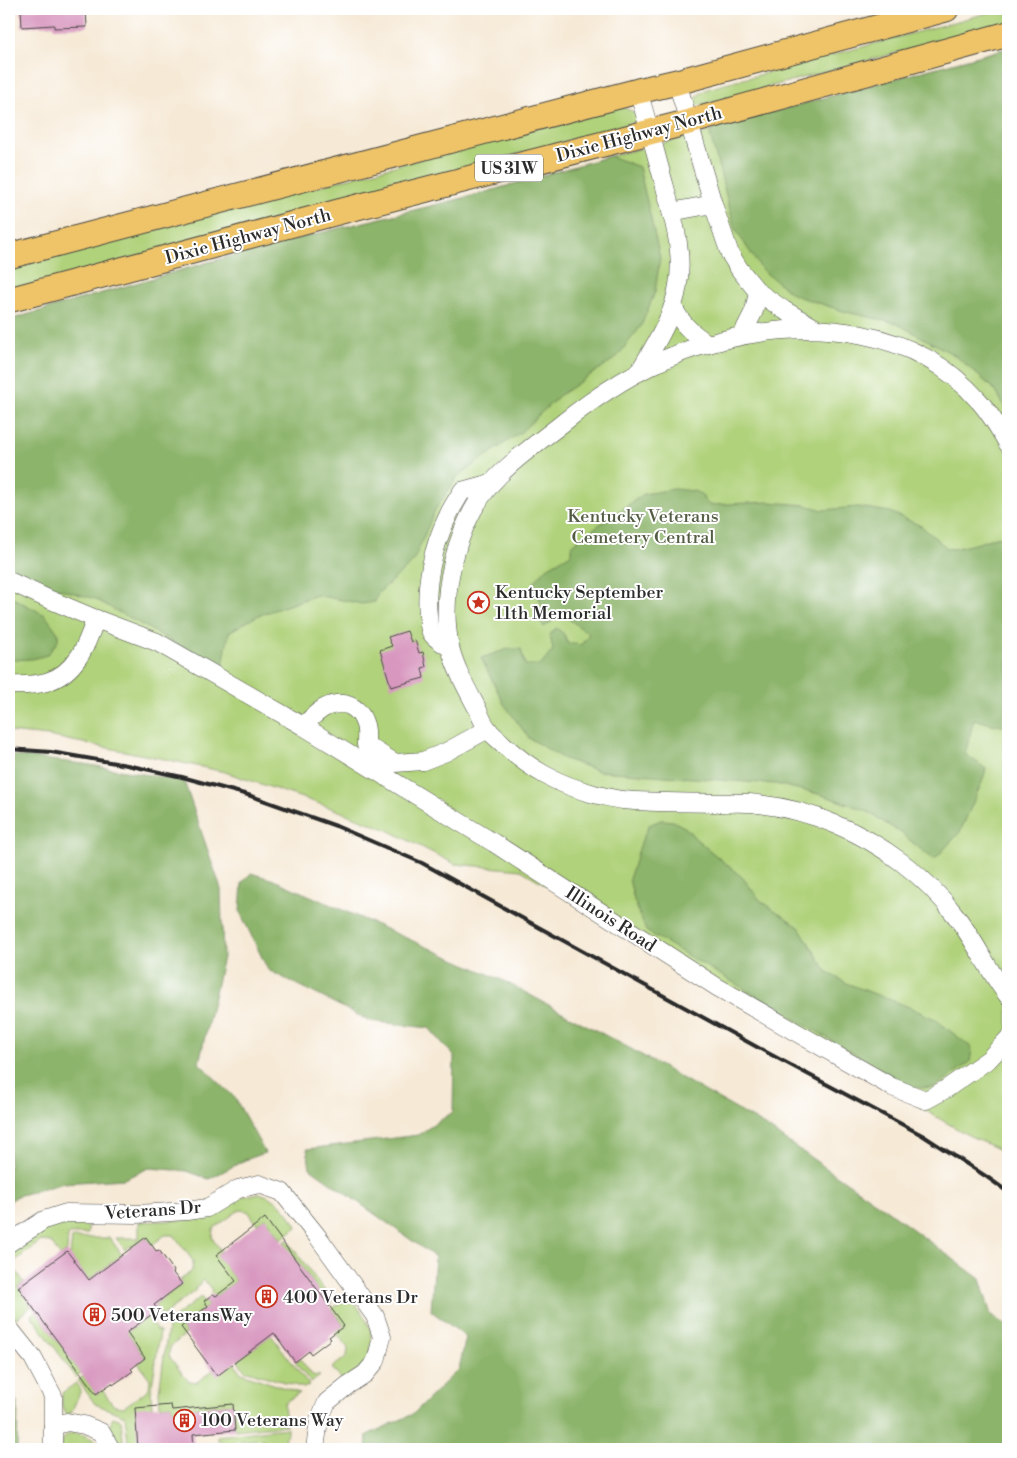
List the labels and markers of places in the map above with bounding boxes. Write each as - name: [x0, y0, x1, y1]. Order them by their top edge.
- place label: Kentucky September 11th Memorial: [495, 581, 663, 625]
- place icon: Kentucky September 11th Memorial: [467, 590, 491, 614]
- building icon: 400 Veterans Dr: [255, 1285, 279, 1309]
- place label: 400 Veterans Dr: [283, 1286, 418, 1309]
- building icon: 500 VeteransWay: [83, 1303, 107, 1327]
- place label: 500 VeteransWay: [111, 1304, 253, 1327]
- building icon: 100 Veterans Way: [173, 1408, 197, 1432]
- place label: 100 Veterans Way: [201, 1409, 344, 1432]

